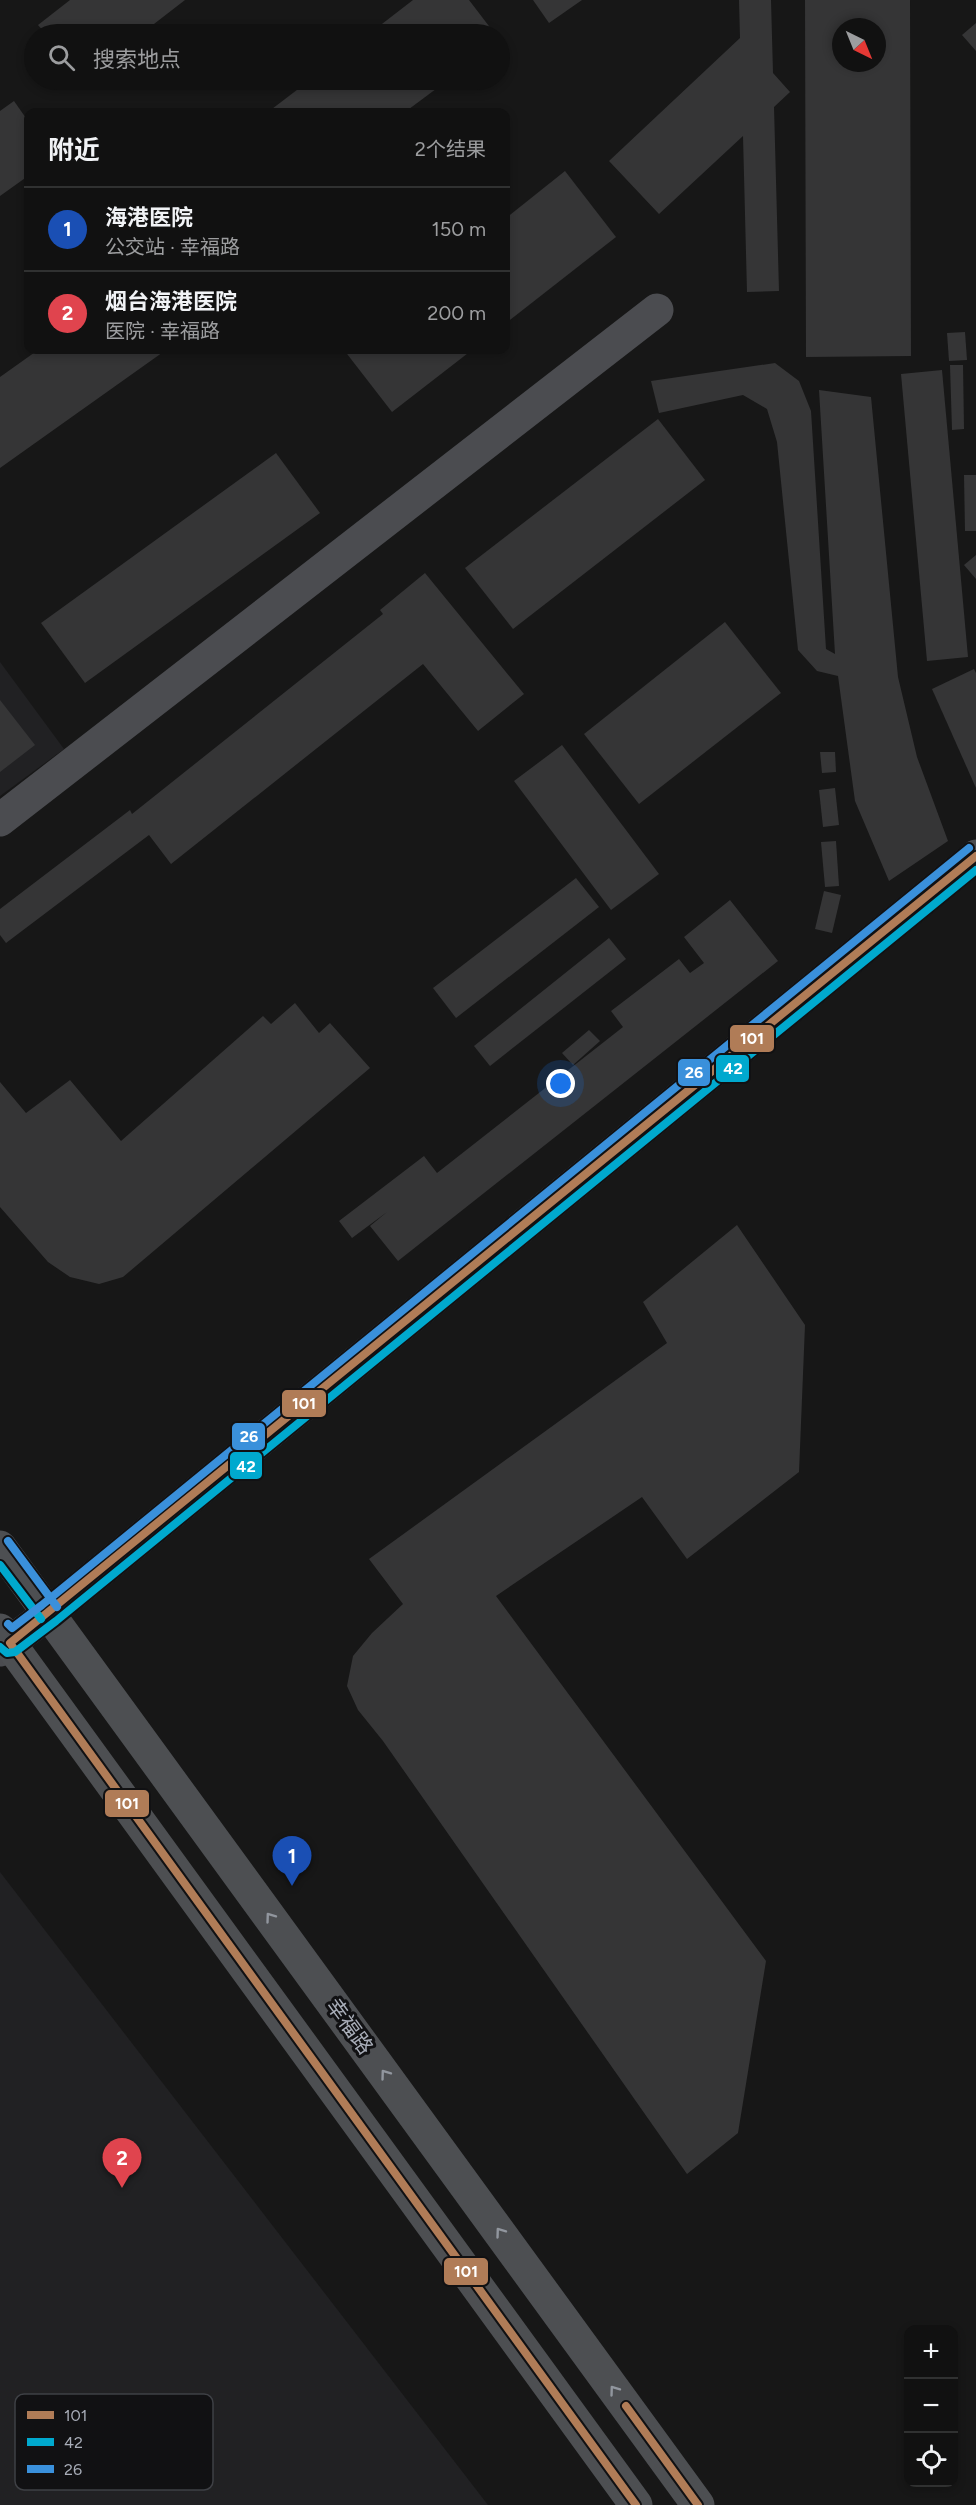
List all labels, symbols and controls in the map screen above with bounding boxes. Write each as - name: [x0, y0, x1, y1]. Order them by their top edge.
- north arrow: [832, 18, 886, 72]
- search box: [24, 24, 510, 90]
- icon: search: [45, 41, 78, 74]
- text: 搜索地点: [93, 46, 181, 73]
- text: 附近: [48, 134, 100, 166]
- text: 2个结果: [415, 137, 486, 161]
- text: 海港医院: [105, 204, 193, 231]
- text: 1: [63, 217, 72, 241]
- text: 150 m: [431, 217, 486, 241]
- text: 公交站 · 幸福路: [105, 235, 240, 259]
- text: 烟台海港医院: [105, 288, 237, 315]
- text: 2: [62, 301, 73, 325]
- text: 200 m: [427, 301, 486, 325]
- text: 医院 · 幸福路: [105, 319, 220, 343]
- line badge: 101: [729, 1024, 775, 1053]
- text: 101: [740, 1029, 764, 1048]
- line badge: 42: [715, 1054, 750, 1083]
- line badge: 26: [677, 1058, 711, 1087]
- text: 42: [723, 1059, 743, 1078]
- text: 26: [685, 1063, 703, 1082]
- your location: [546, 1069, 575, 1098]
- line badge: 101: [281, 1389, 327, 1418]
- text: 101: [292, 1394, 316, 1413]
- line badge: 26: [231, 1422, 266, 1451]
- text: 26: [240, 1427, 258, 1446]
- line badge: 42: [229, 1451, 263, 1480]
- text: 42: [236, 1457, 256, 1476]
- line badge: 101: [104, 1789, 150, 1818]
- text: 101: [115, 1794, 139, 1813]
- pin: 1: [272, 1836, 312, 1886]
- one-way arrow: [267, 1912, 278, 1923]
- street label: 幸福路: [321, 1993, 379, 2059]
- one-way arrow: [381, 2070, 392, 2081]
- pin: 2: [102, 2138, 142, 2188]
- one-way arrow: [496, 2228, 507, 2239]
- line badge: 101: [443, 2257, 489, 2286]
- text: 101: [454, 2262, 478, 2281]
- map controls: [904, 2325, 958, 2487]
- button: +: [904, 2325, 958, 2379]
- button: −: [904, 2379, 958, 2433]
- one-way arrow: [610, 2385, 621, 2396]
- legend: [15, 2394, 213, 2490]
- text: 101: [64, 2406, 87, 2425]
- text: 42: [64, 2433, 83, 2452]
- button: locate: [904, 2433, 958, 2487]
- text: 26: [64, 2460, 82, 2479]

